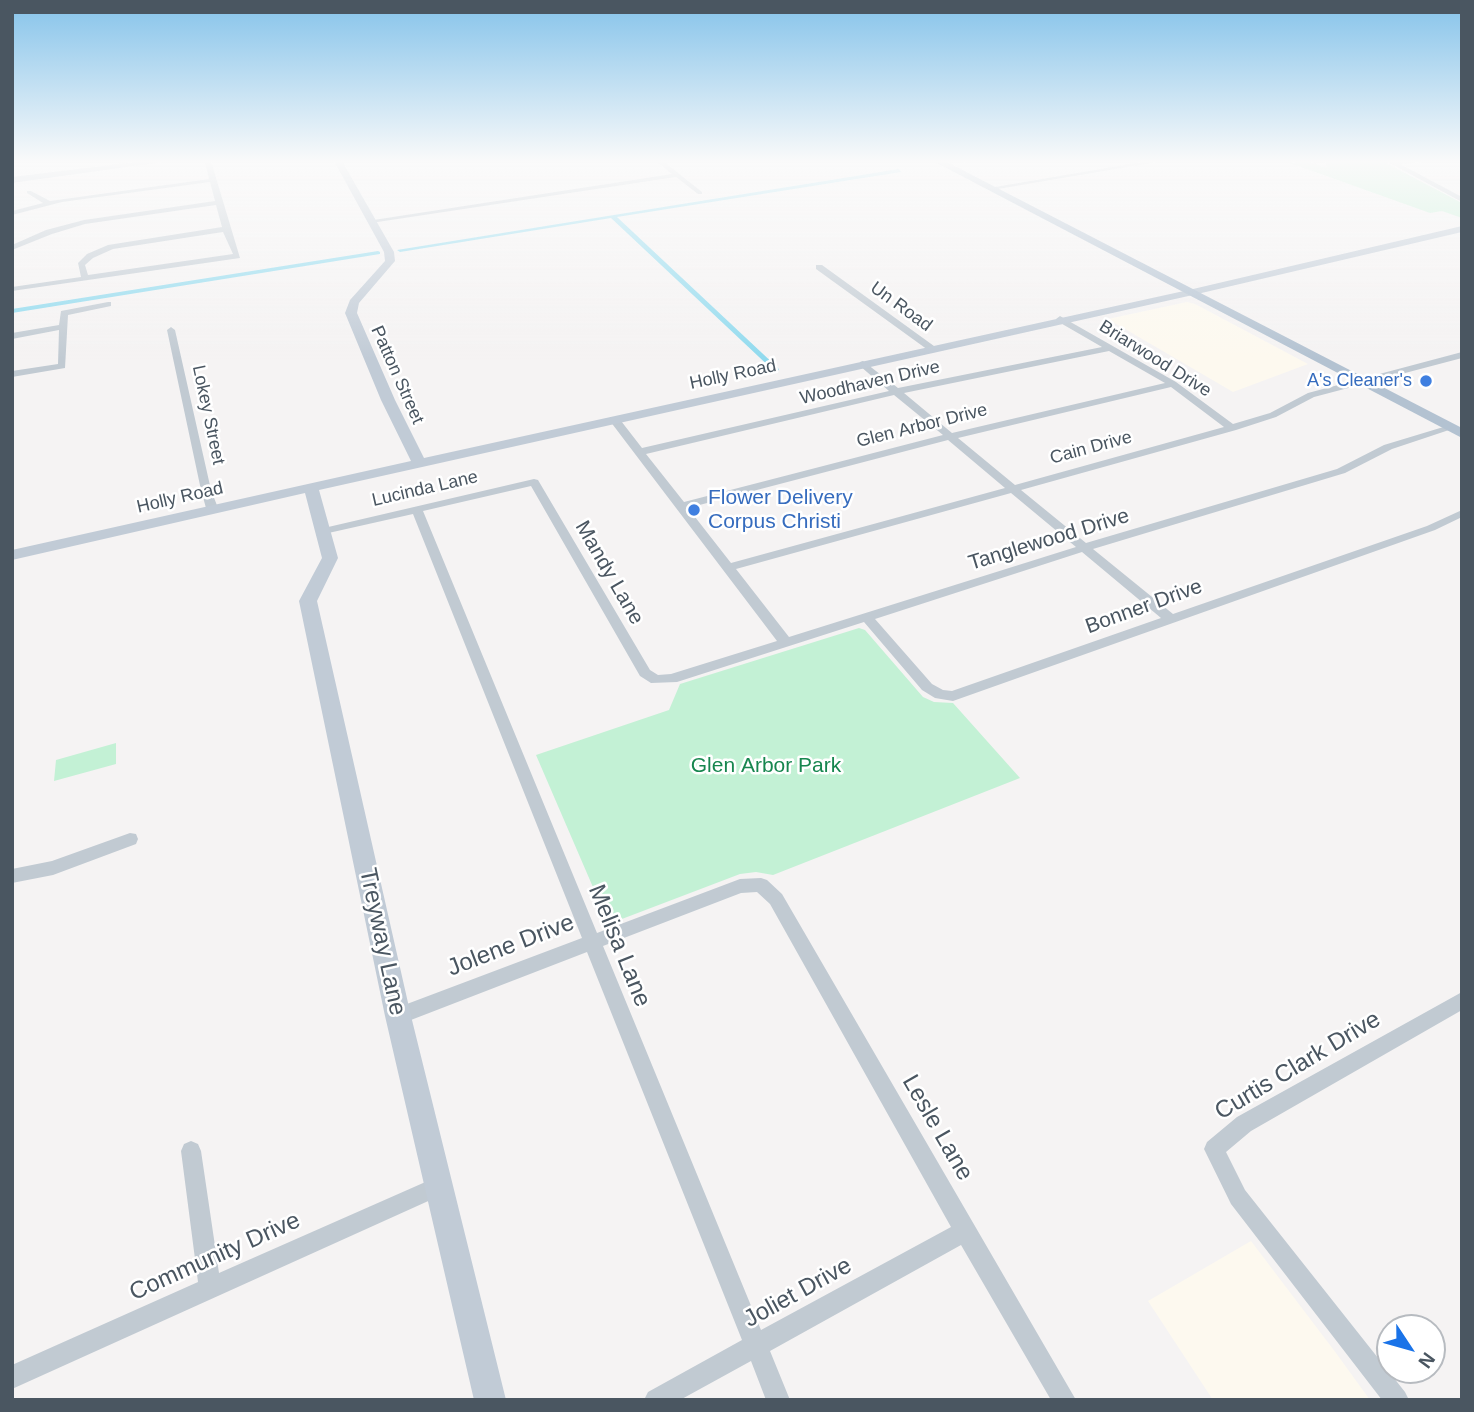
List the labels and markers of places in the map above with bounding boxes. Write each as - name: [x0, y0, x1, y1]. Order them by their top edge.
- place label: A's Cleaner's: [1307, 370, 1412, 392]
- marker: A's Cleaner's: [1418, 373, 1434, 389]
- place label: Flower Delivery Corpus Christi: [708, 485, 853, 535]
- marker: Flower Delivery Corpus Christi: [686, 502, 702, 518]

